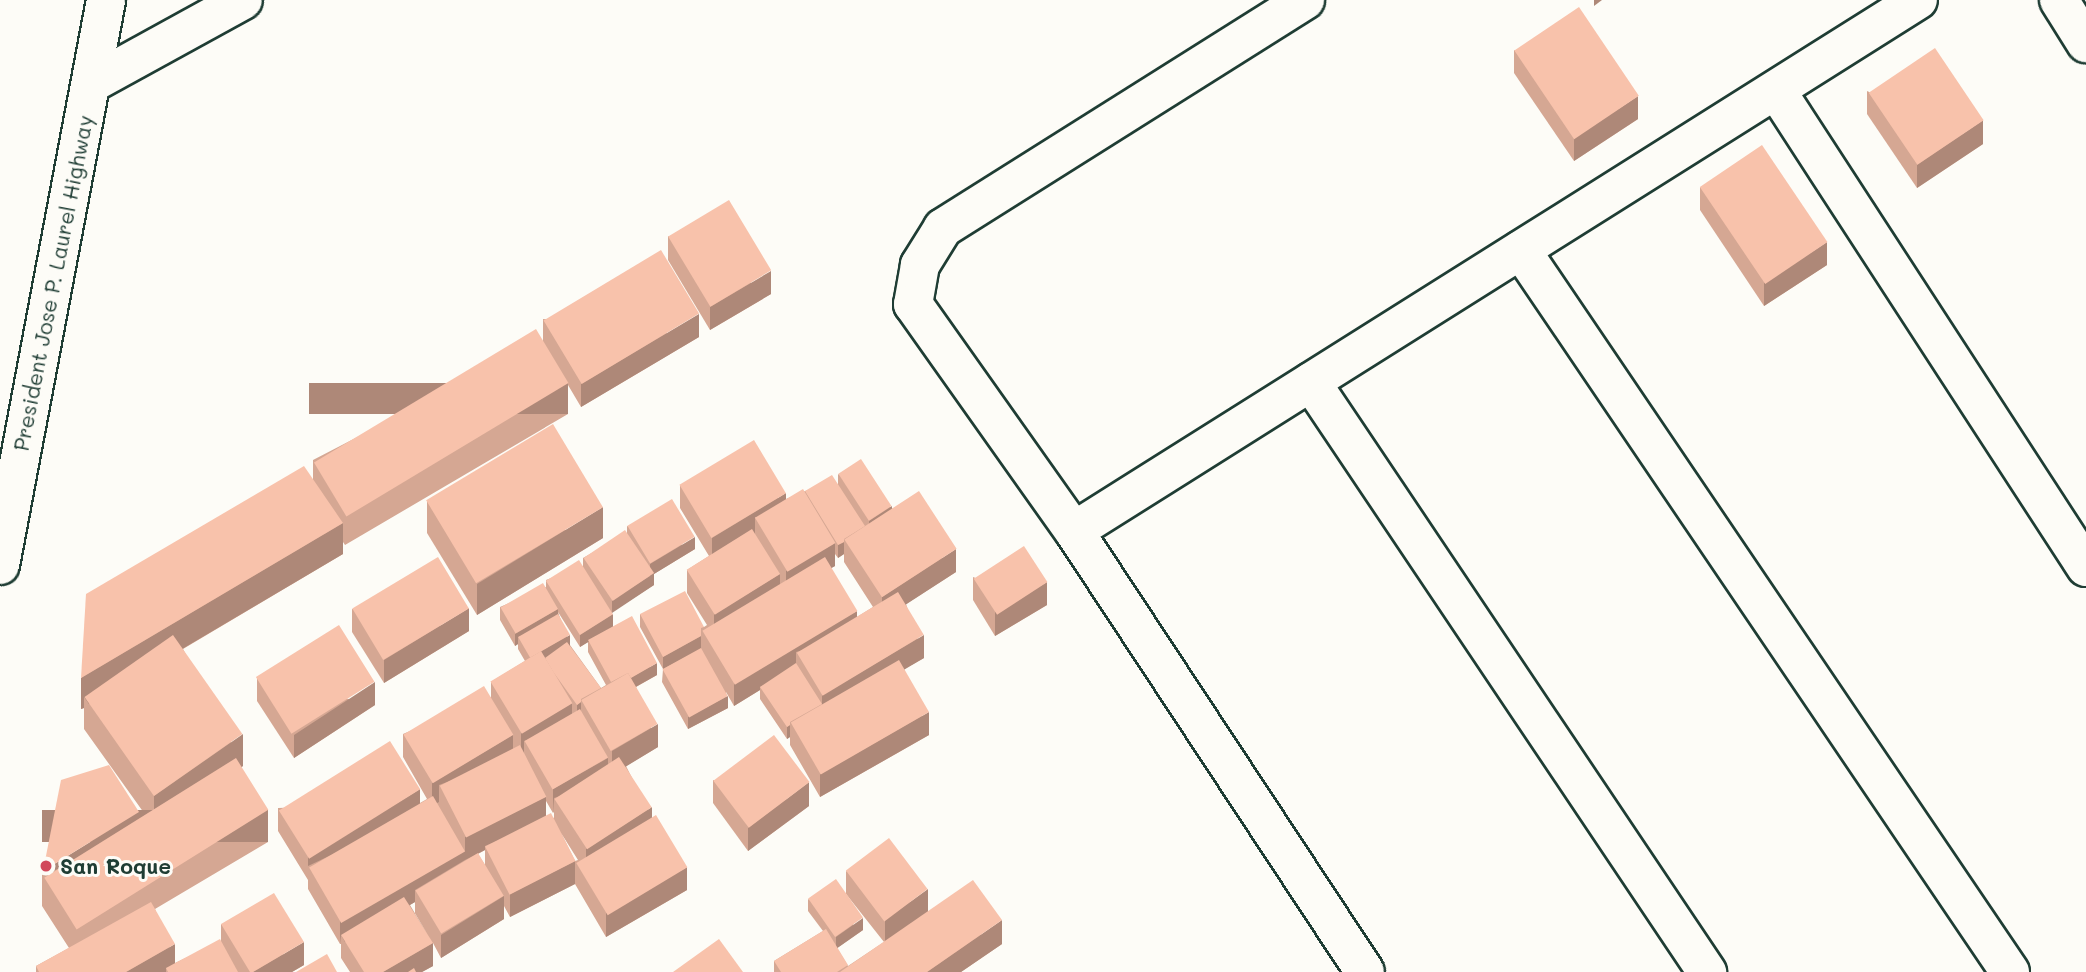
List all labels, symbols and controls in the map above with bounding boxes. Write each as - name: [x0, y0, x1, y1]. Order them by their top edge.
- street label: President Jose P. Laurel Highway: [8, 113, 98, 453]
- place label: San Roque: [60, 853, 171, 879]
- marker: San Roque: [38, 858, 54, 874]

